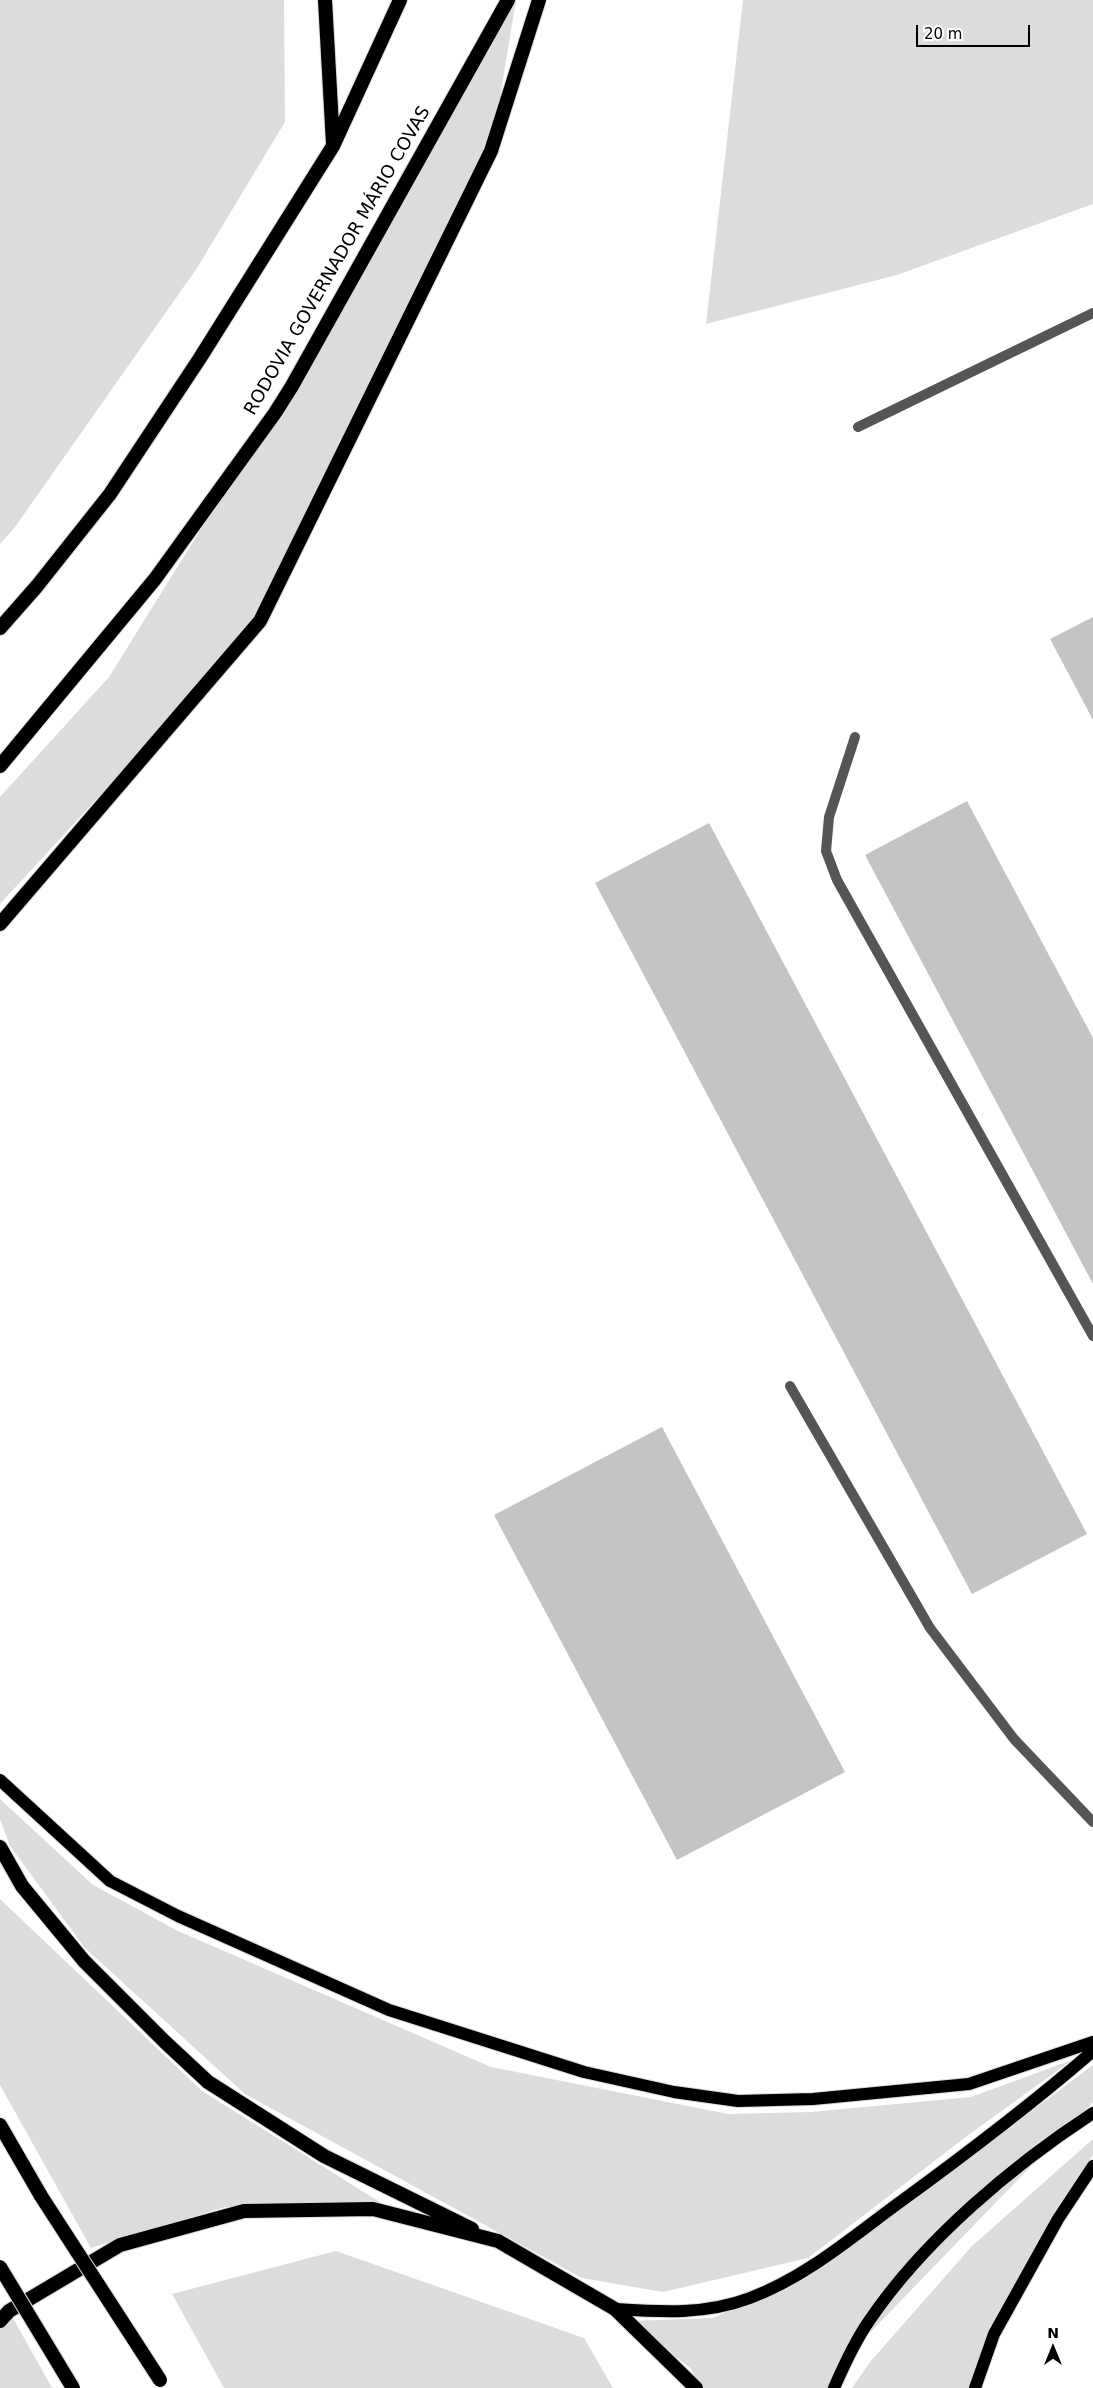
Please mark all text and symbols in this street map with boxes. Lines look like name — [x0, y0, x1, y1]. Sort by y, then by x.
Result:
scale bar — [918, 15, 1032, 47]
text: 20 m — [924, 25, 962, 43]
street label: RODOVIA GOVERNADOR MÁRIO COVAS — [240, 103, 436, 419]
north arrow — [1028, 2323, 1078, 2373]
text: N — [1047, 2325, 1059, 2341]

